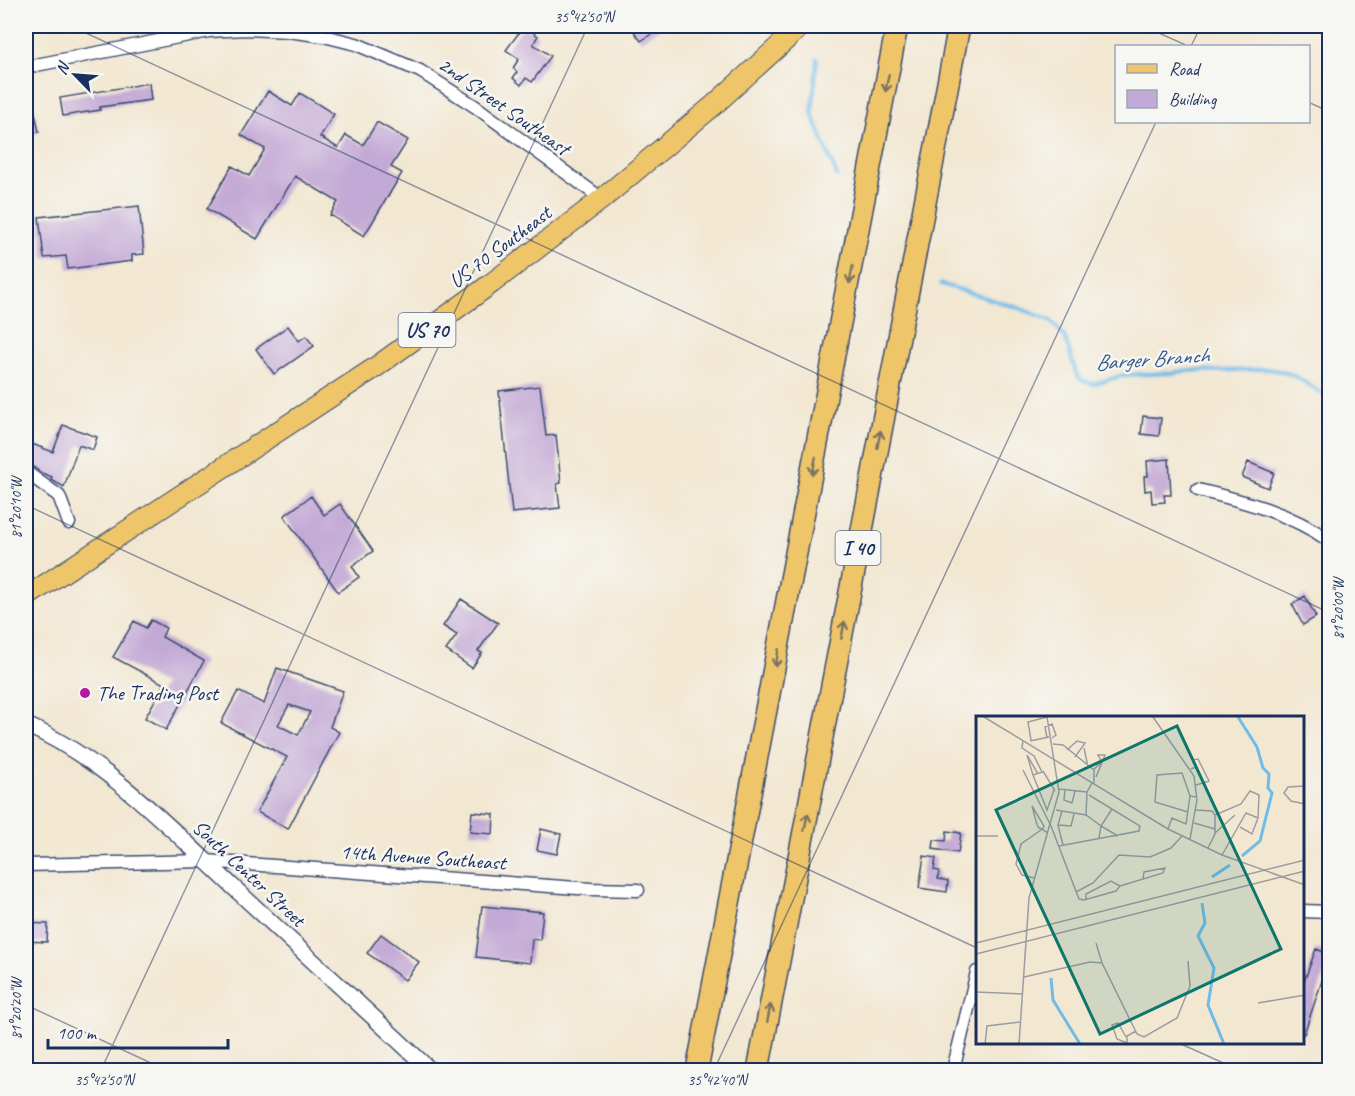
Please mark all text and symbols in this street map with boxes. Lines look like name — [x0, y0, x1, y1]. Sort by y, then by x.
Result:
text: 35°42'50"N — [554, 8, 617, 27]
north arrow — [45, 45, 105, 105]
legend — [1115, 45, 1310, 123]
street label: 2nd Street Southeast — [433, 51, 577, 163]
text: N — [51, 58, 75, 78]
text: Road — [1169, 58, 1202, 80]
one-way arrow — [881, 73, 892, 92]
text: Building — [1169, 88, 1218, 110]
street label: US 70 Southeast — [444, 199, 558, 294]
one-way arrow — [845, 264, 856, 284]
road number: US 70 — [398, 313, 456, 347]
water label: Barger Branch — [1094, 341, 1212, 377]
one-way arrow — [874, 429, 885, 449]
one-way arrow — [808, 456, 819, 475]
text: 81°20'10"W — [7, 474, 26, 538]
road number: I 40 — [836, 531, 880, 565]
text: 81°20'00"W — [1329, 575, 1348, 639]
one-way arrow — [838, 621, 849, 640]
one-way arrow — [771, 647, 782, 667]
place label: The Trading Post — [97, 680, 220, 706]
marker: The Trading Post — [78, 686, 92, 700]
inset map — [976, 716, 1304, 1045]
one-way arrow — [801, 812, 812, 832]
street label: South Center Street — [187, 814, 312, 933]
street label: 14th Avenue Southeast — [339, 838, 509, 876]
text: 81°20'20"W — [7, 975, 26, 1039]
one-way arrow — [764, 1004, 775, 1023]
scale bar — [48, 1012, 228, 1050]
text: 100 m — [57, 1022, 98, 1044]
text: 35°42'50"N — [74, 1071, 137, 1090]
text: 35°42'40"N — [687, 1071, 750, 1090]

